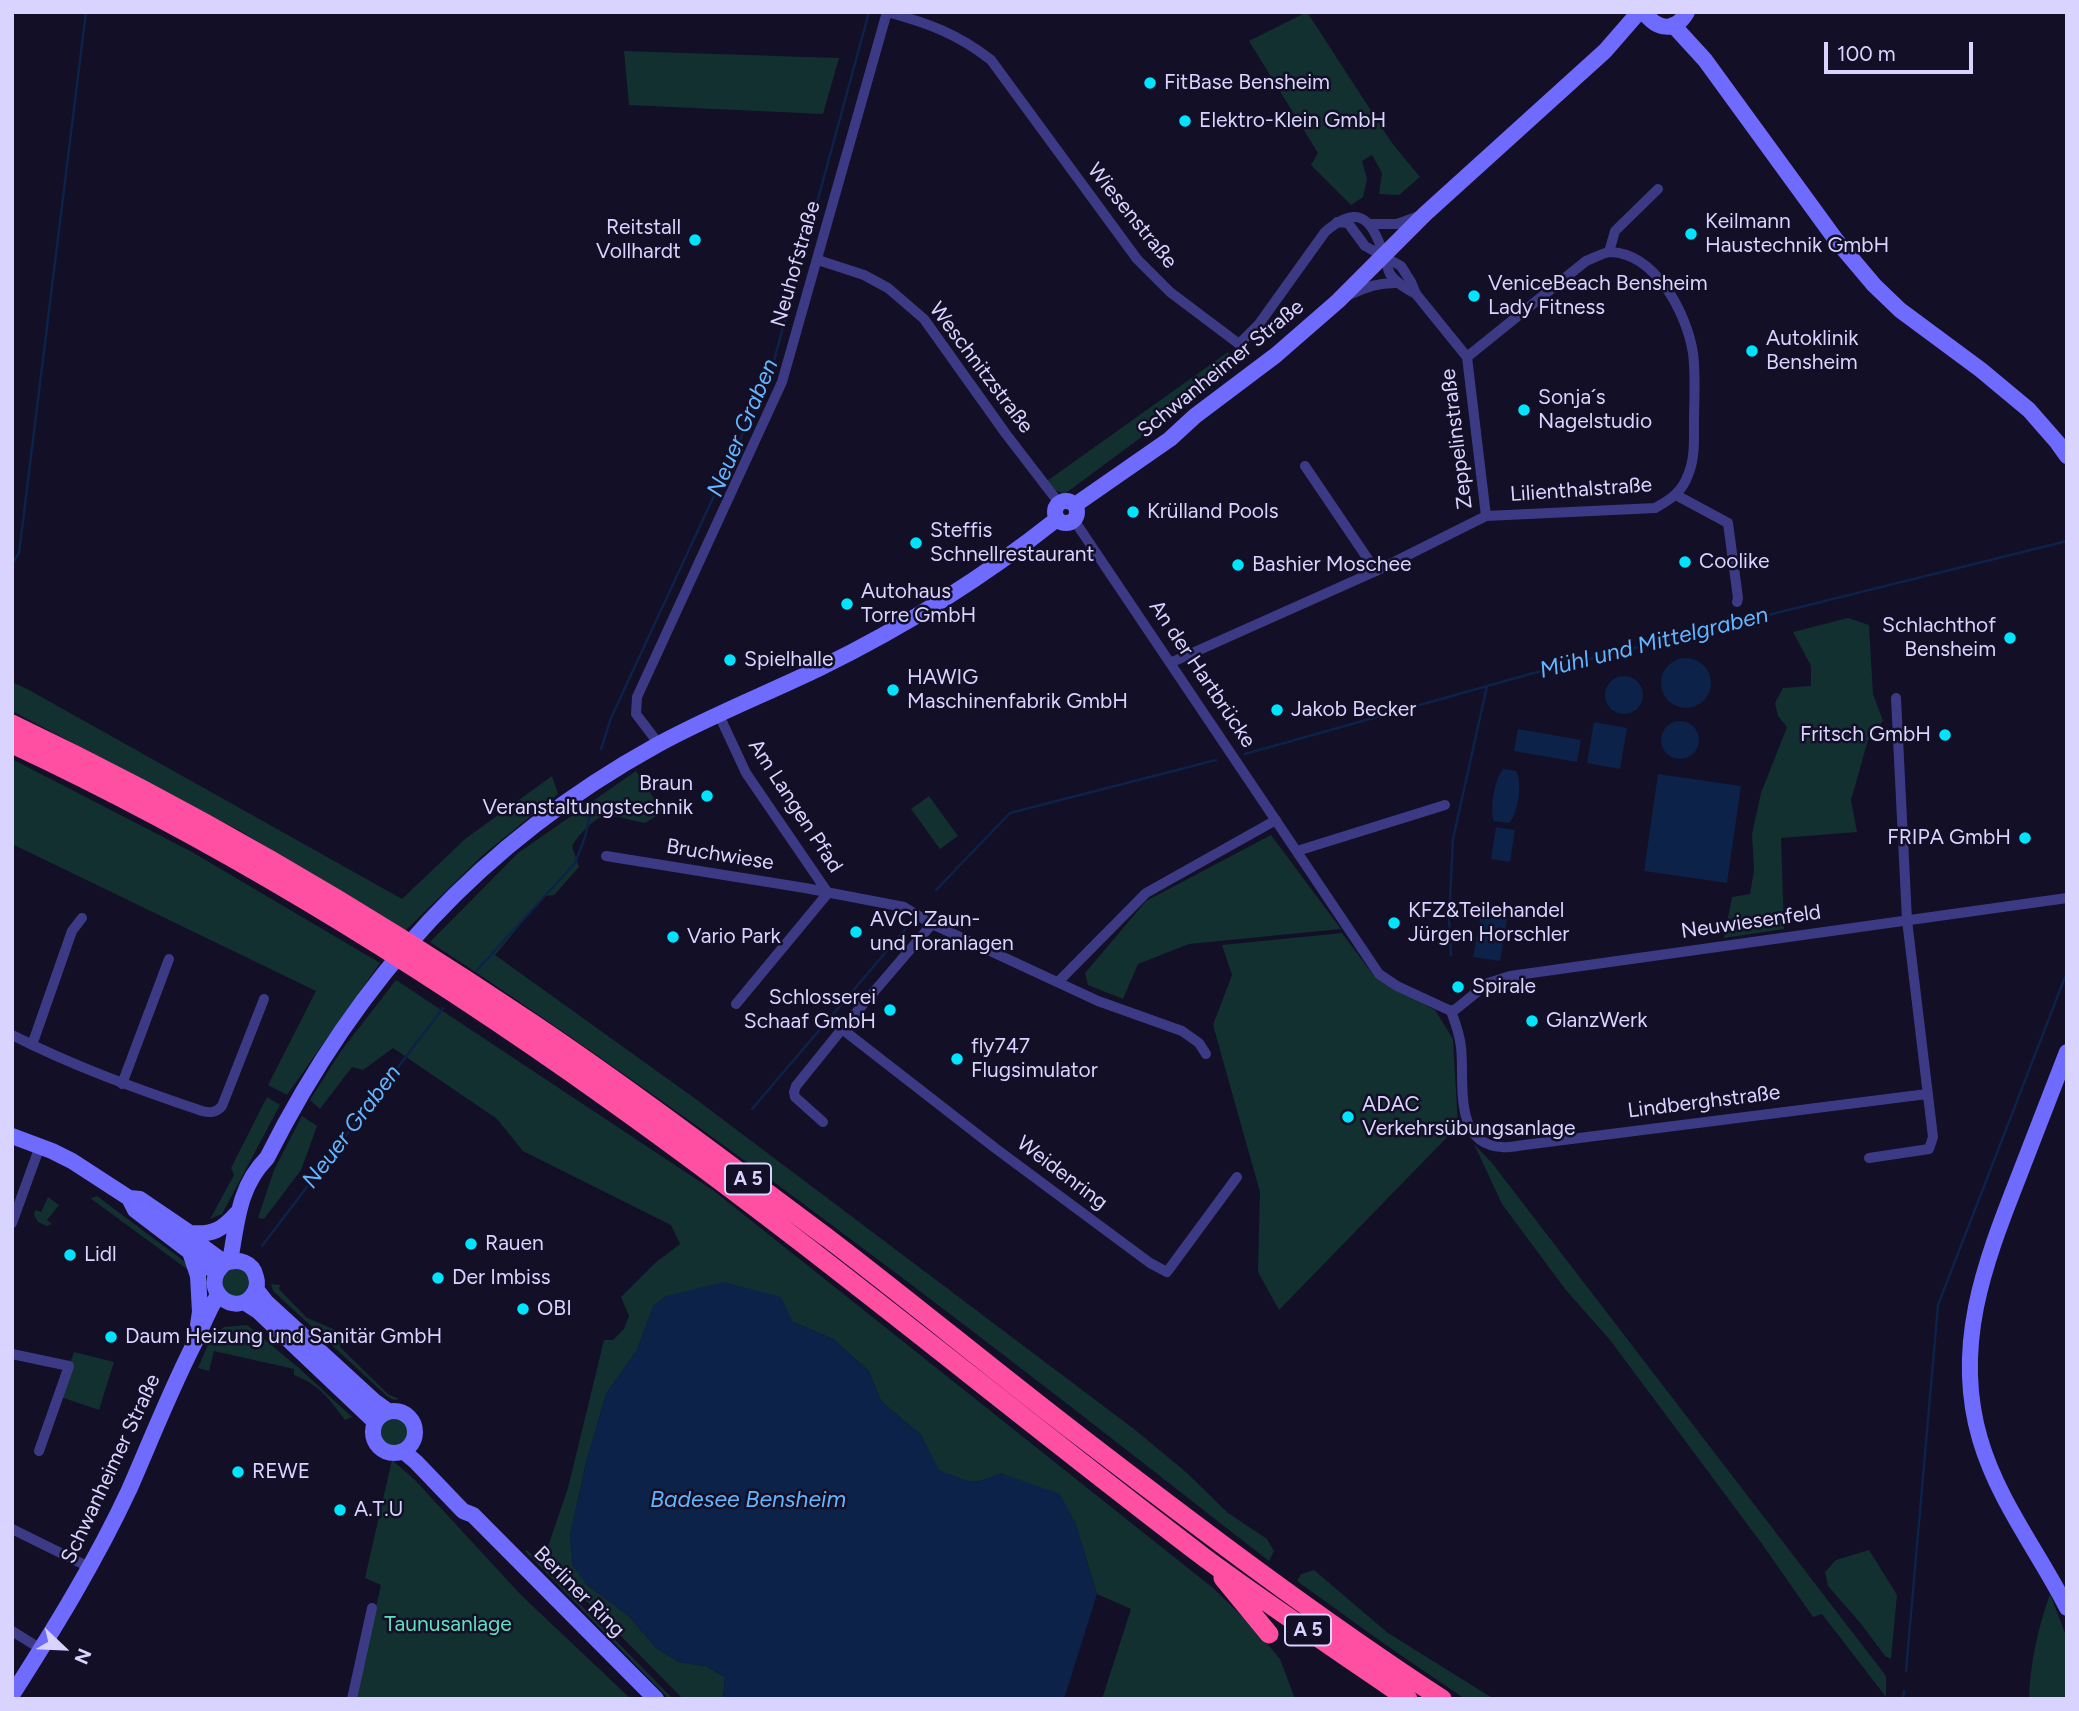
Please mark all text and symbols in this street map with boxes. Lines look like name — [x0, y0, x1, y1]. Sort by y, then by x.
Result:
scale bar — [1827, 28, 1976, 72]
text: 100 m — [1837, 41, 1896, 66]
place label: FitBase Bensheim — [1164, 70, 1330, 96]
marker: FitBase Bensheim — [1142, 75, 1158, 91]
place label: Elektro-Klein GmbH — [1199, 108, 1386, 134]
marker: Elektro-Klein GmbH — [1177, 113, 1193, 129]
street label: Wiesenstraße — [1082, 158, 1182, 274]
street label: Neuhofstraße — [766, 198, 826, 330]
place label: Keilmann Haustechnik GmbH — [1705, 209, 1889, 259]
place label: Reitstall Vollhardt — [596, 215, 681, 265]
marker: Keilmann Haustechnik GmbH — [1683, 226, 1699, 242]
marker: Reitstall Vollhardt — [687, 232, 703, 248]
place label: VeniceBeach Bensheim Lady Fitness — [1488, 271, 1708, 321]
marker: VeniceBeach Bensheim Lady Fitness — [1466, 288, 1482, 304]
street label: Schwanheimer Straße — [1133, 294, 1309, 444]
street label: Weschnitzstraße — [924, 298, 1038, 438]
place label: Autoklinik Bensheim — [1766, 326, 1858, 376]
marker: Autoklinik Bensheim — [1744, 343, 1760, 359]
water label: Neuer Graben — [702, 355, 784, 501]
street label: Zeppelinstraße — [1436, 367, 1478, 511]
place label: Sonja´s Nagelstudio — [1538, 385, 1652, 435]
marker: Sonja´s Nagelstudio — [1516, 402, 1532, 418]
street label: Lilienthalstraße — [1509, 472, 1653, 508]
place label: Krülland Pools — [1147, 499, 1278, 525]
marker: Krülland Pools — [1125, 504, 1141, 520]
place label: Steffis Schnellrestaurant — [930, 518, 1095, 568]
marker: Steffis Schnellrestaurant — [908, 535, 924, 551]
place label: Coolike — [1699, 549, 1769, 575]
place label: Bashier Moschee — [1252, 552, 1411, 578]
marker: Coolike — [1677, 554, 1693, 570]
marker: Bashier Moschee — [1230, 557, 1246, 573]
place label: Autohaus Torre GmbH — [861, 579, 976, 629]
street label: An der Hartbrücke — [1143, 595, 1261, 753]
marker: Autohaus Torre GmbH — [839, 596, 855, 612]
water label: Mühl und Mittelgraben — [1537, 601, 1771, 685]
place label: Schlachthof Bensheim — [1882, 613, 1996, 663]
marker: Schlachthof Bensheim — [2002, 630, 2018, 646]
place label: Spielhalle — [744, 647, 833, 673]
marker: Spielhalle — [722, 652, 738, 668]
place label: HAWIG Maschinenfabrik GmbH — [907, 665, 1128, 715]
marker: HAWIG Maschinenfabrik GmbH — [885, 682, 901, 698]
place label: Jakob Becker — [1291, 697, 1416, 723]
marker: Jakob Becker — [1269, 702, 1285, 718]
place label: Fritsch GmbH — [1800, 722, 1931, 748]
marker: Fritsch GmbH — [1937, 727, 1953, 743]
street label: Am Langen Pfad — [742, 734, 848, 878]
place label: Braun Veranstaltungstechnik — [483, 771, 693, 821]
marker: Braun Veranstaltungstechnik — [699, 788, 715, 804]
place label: FRIPA GmbH — [1887, 825, 2011, 851]
marker: FRIPA GmbH — [2017, 830, 2033, 846]
street label: Bruchwiese — [664, 834, 776, 876]
place label: KFZ&Teilehandel Jürgen Horschler — [1408, 898, 1569, 948]
street label: Neuwiesenfeld — [1679, 900, 1823, 944]
place label: AVCI Zaun- und Toranlagen — [870, 907, 1014, 957]
marker: KFZ&Teilehandel Jürgen Horschler — [1386, 915, 1402, 931]
place label: Vario Park — [687, 924, 781, 950]
marker: AVCI Zaun- und Toranlagen — [848, 924, 864, 940]
marker: Vario Park — [665, 929, 681, 945]
place label: Spirale — [1472, 974, 1536, 1000]
marker: Spirale — [1450, 979, 1466, 995]
place label: Schlosserei Schaaf GmbH — [744, 985, 876, 1035]
marker: Schlosserei Schaaf GmbH — [882, 1002, 898, 1018]
place label: GlanzWerk — [1546, 1008, 1647, 1034]
marker: GlanzWerk — [1524, 1013, 1540, 1029]
place label: fly747 Flugsimulator — [971, 1034, 1098, 1084]
marker: fly747 Flugsimulator — [949, 1051, 965, 1067]
water label: Neuer Graben — [297, 1060, 407, 1194]
street label: Lindberghstraße — [1626, 1080, 1782, 1124]
place label: ADAC Verkehrsübungsanlage — [1362, 1092, 1575, 1142]
marker: ADAC Verkehrsübungsanlage — [1340, 1109, 1356, 1125]
street label: Weidenring — [1012, 1131, 1112, 1215]
road number: A 5 — [725, 1163, 771, 1194]
place label: Rauen — [485, 1231, 544, 1257]
marker: Rauen — [463, 1236, 479, 1252]
place label: Lidl — [84, 1242, 117, 1268]
marker: Lidl — [62, 1247, 78, 1263]
place label: Der Imbiss — [452, 1265, 551, 1291]
marker: Der Imbiss — [430, 1270, 446, 1286]
place label: OBI — [537, 1296, 572, 1322]
marker: OBI — [515, 1301, 531, 1317]
place label: Daum Heizung und Sanitär GmbH — [125, 1324, 442, 1350]
marker: Daum Heizung und Sanitär GmbH — [103, 1329, 119, 1345]
street label: Schwanheimer Straße — [56, 1370, 166, 1568]
place label: REWE — [252, 1459, 310, 1485]
marker: REWE — [230, 1464, 246, 1480]
water label: Badesee Bensheim — [650, 1486, 846, 1514]
place label: A.T.U — [354, 1497, 403, 1523]
marker: A.T.U — [332, 1502, 348, 1518]
street label: Berliner Ring — [528, 1541, 630, 1643]
park label: Taunusanlage — [384, 1612, 512, 1638]
north arrow — [28, 1613, 98, 1683]
road number: A 5 — [1285, 1614, 1331, 1646]
text: N — [69, 1645, 96, 1668]

